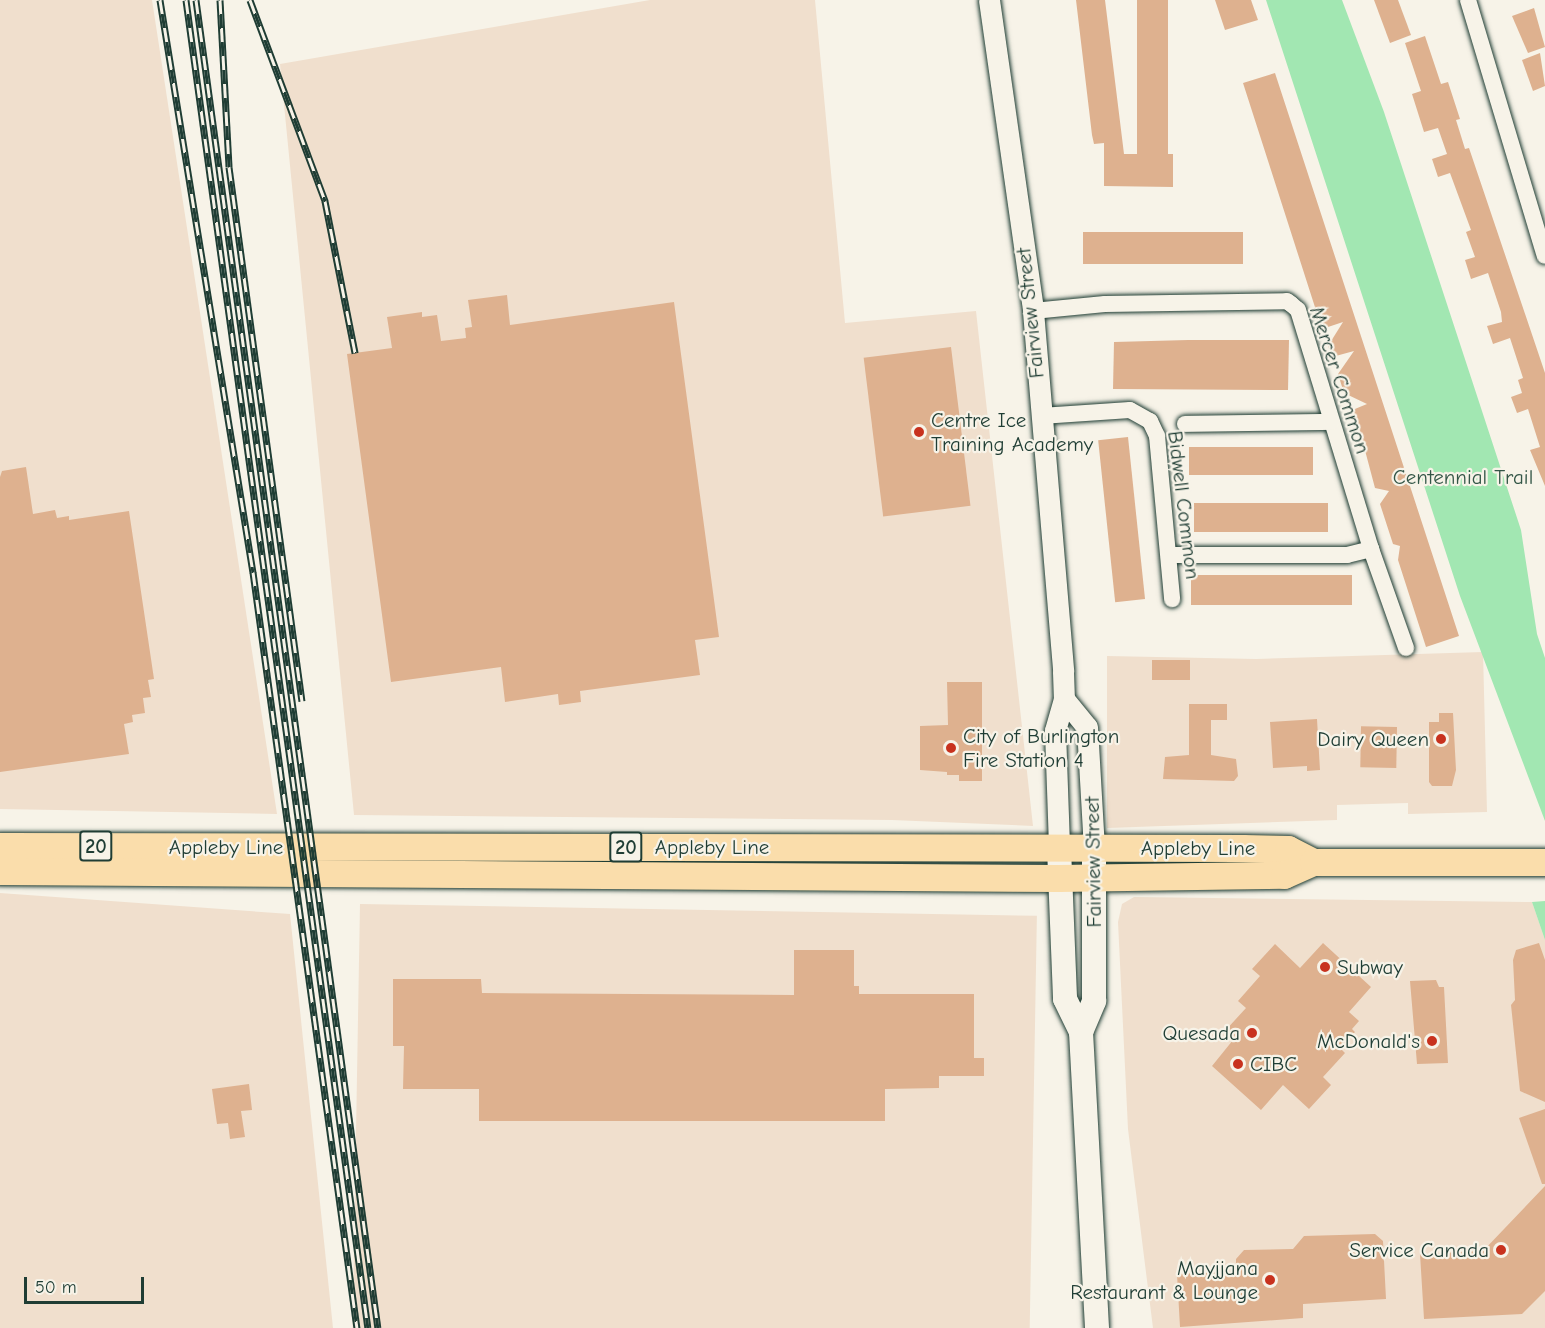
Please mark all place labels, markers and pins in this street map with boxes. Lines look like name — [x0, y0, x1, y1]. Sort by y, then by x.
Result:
place label: Centre Ice Training Academy — [931, 407, 1093, 457]
marker: Centre Ice Training Academy — [912, 425, 926, 439]
place label: City of Burlington Fire Station 4 — [963, 723, 1119, 773]
place label: Dairy Queen — [1317, 726, 1429, 752]
marker: Dairy Queen — [1434, 732, 1448, 746]
marker: City of Burlington Fire Station 4 — [944, 741, 958, 755]
place label: Subway — [1337, 954, 1403, 980]
marker: Subway — [1318, 960, 1332, 974]
place label: Quesada — [1162, 1020, 1240, 1046]
marker: Quesada — [1245, 1026, 1259, 1040]
place label: McDonald's — [1317, 1028, 1420, 1054]
marker: McDonald's — [1425, 1034, 1439, 1048]
place label: CIBC — [1250, 1051, 1297, 1077]
marker: CIBC — [1231, 1057, 1245, 1071]
place label: Service Canada — [1349, 1237, 1489, 1263]
marker: Service Canada — [1494, 1243, 1508, 1257]
place label: Mayjjana Restaurant & Lounge — [1070, 1255, 1258, 1305]
marker: Mayjjana Restaurant & Lounge — [1263, 1273, 1277, 1287]

